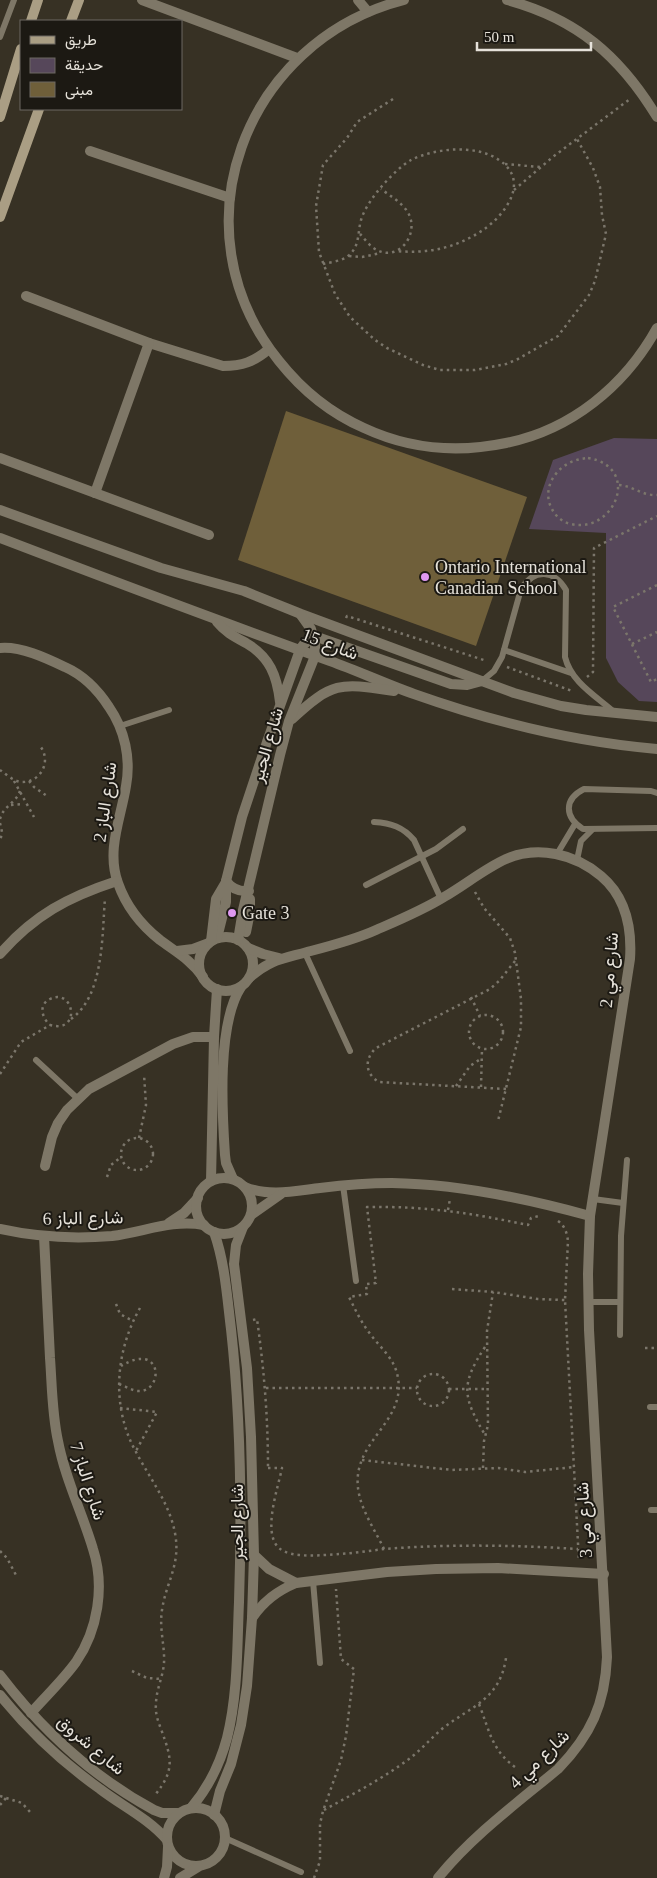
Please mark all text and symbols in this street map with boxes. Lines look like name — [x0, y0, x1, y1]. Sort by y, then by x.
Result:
legend — [20, 20, 182, 110]
scale bar — [477, 20, 591, 52]
text: 50 m — [484, 29, 515, 45]
text: طريق — [65, 32, 97, 50]
text: حديقة — [65, 57, 103, 74]
text: مبنى — [65, 82, 93, 100]
place label: Ontario International Canadian School — [435, 557, 586, 598]
marker: Ontario International Canadian School — [419, 571, 431, 583]
street label: شارع 15 — [298, 624, 361, 666]
street label: شارع الجير — [247, 706, 289, 786]
street label: شارع الباز 2 — [89, 761, 122, 844]
place label: Gate 3 — [242, 903, 289, 923]
marker: Gate 3 — [226, 907, 238, 919]
street label: شارع مي 2 — [596, 931, 627, 1009]
street label: شارع الباز 6 — [42, 1207, 124, 1231]
street label: شارع الباز 7 — [64, 1440, 110, 1523]
street label: شارع مي 3 — [572, 1481, 601, 1558]
street label: شارع الجير — [227, 1484, 249, 1561]
street label: شارع شروق — [52, 1711, 129, 1781]
street label: شارع مي 4 — [505, 1725, 577, 1796]

